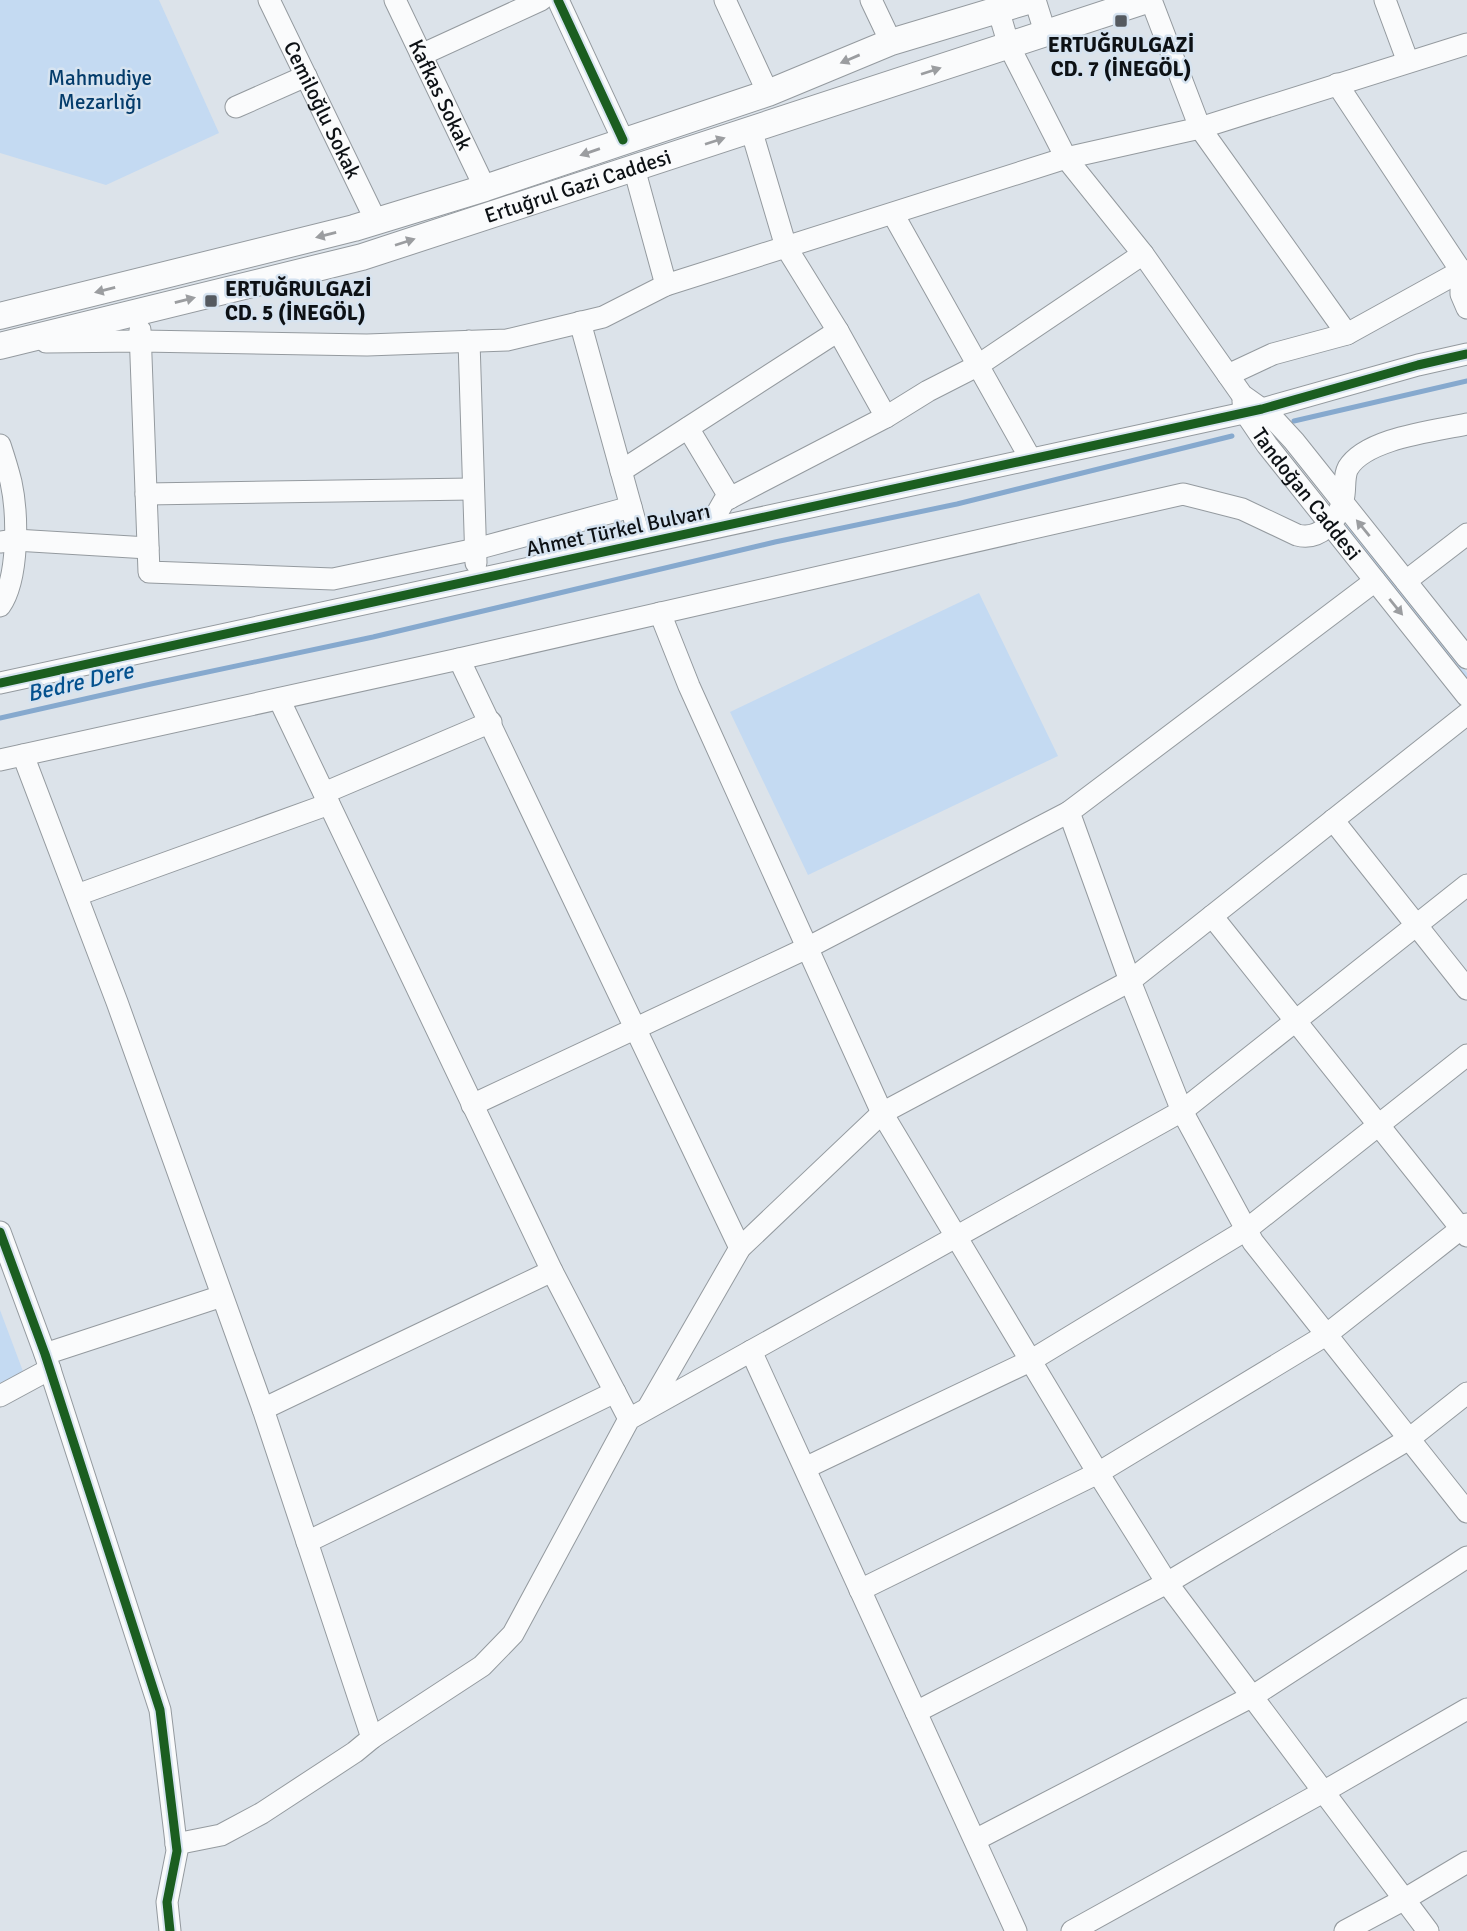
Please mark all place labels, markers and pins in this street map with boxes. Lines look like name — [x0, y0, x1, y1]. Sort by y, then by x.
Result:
marker: ERTUĞRULGAZİ CD. 7 (İNEGÖL) — [1113, 13, 1129, 29]
place label: ERTUĞRULGAZİ CD. 7 (İNEGÖL) — [1048, 32, 1194, 82]
place label: ERTUĞRULGAZİ CD. 5 (İNEGÖL) — [225, 276, 372, 326]
marker: ERTUĞRULGAZİ CD. 5 (İNEGÖL) — [203, 293, 219, 309]

